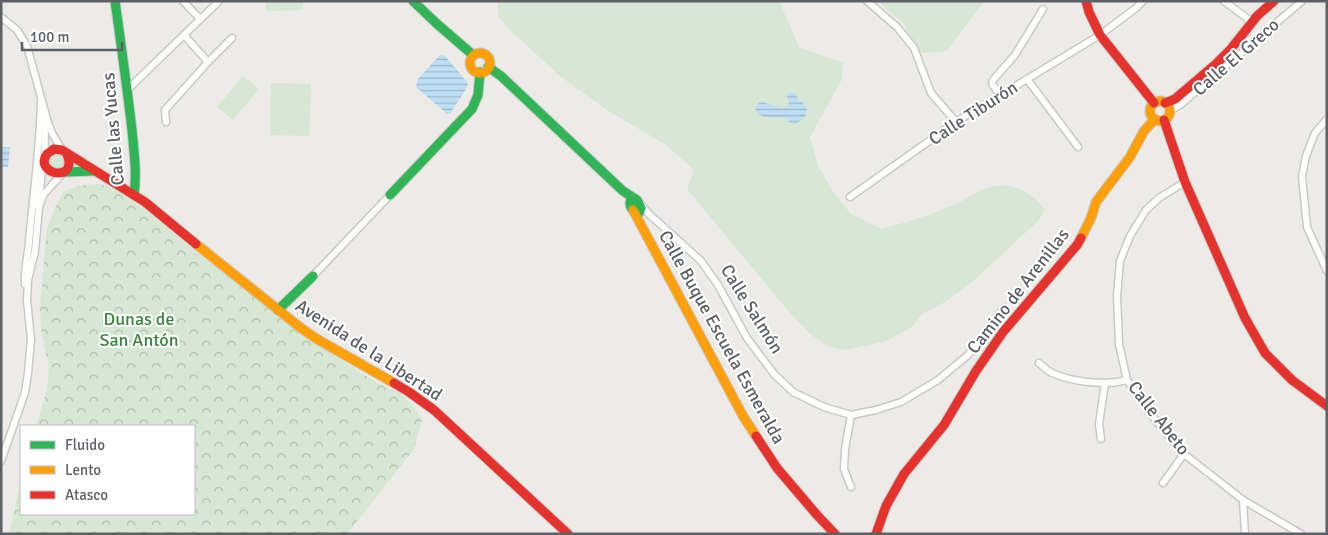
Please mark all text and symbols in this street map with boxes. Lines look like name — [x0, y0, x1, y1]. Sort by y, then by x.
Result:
street label: Calle El Greco — [1188, 14, 1284, 100]
scale bar — [22, 20, 122, 52]
text: 100 m — [30, 28, 70, 46]
street label: Calle las Yucas — [97, 72, 129, 186]
street label: Calle Tiburón — [924, 76, 1022, 150]
street label: Camino de Arenillas — [962, 224, 1074, 358]
street label: Calle Buque Escuela Esmeralda — [654, 226, 790, 448]
street label: Calle Salmón — [716, 260, 788, 358]
street label: Avenida de la Libertad — [292, 294, 446, 406]
park label: Dunas de San Antón — [99, 308, 179, 351]
street label: Calle Abeto — [1123, 377, 1195, 459]
legend — [20, 425, 195, 515]
text: Fluido — [65, 436, 105, 454]
text: Lento — [65, 461, 101, 479]
text: Atasco — [65, 486, 108, 504]

